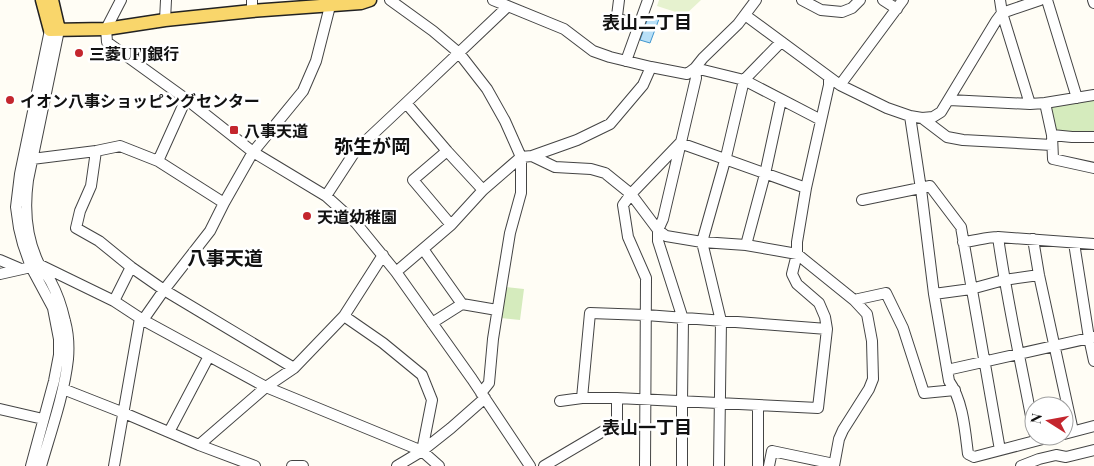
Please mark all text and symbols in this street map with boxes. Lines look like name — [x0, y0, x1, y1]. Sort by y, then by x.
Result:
district label: 表山二丁目 — [602, 10, 692, 34]
place label: 三菱UFJ銀行 — [89, 43, 179, 64]
marker: 三菱UFJ銀行 — [73, 47, 85, 59]
place label: イオン八事ショッピングセンター — [20, 90, 260, 111]
marker: イオン八事ショッピングセンター — [4, 94, 16, 106]
place label: 八事天道 — [244, 120, 308, 141]
marker: 八事天道 — [228, 124, 240, 136]
district label: 弥生が岡 — [334, 132, 410, 158]
place label: 天道幼稚園 — [317, 206, 397, 227]
marker: 天道幼稚園 — [301, 210, 313, 222]
district label: 八事天道 — [187, 244, 263, 270]
north arrow — [1024, 396, 1074, 446]
text: N — [1025, 412, 1046, 425]
district label: 表山一丁目 — [602, 415, 692, 439]

